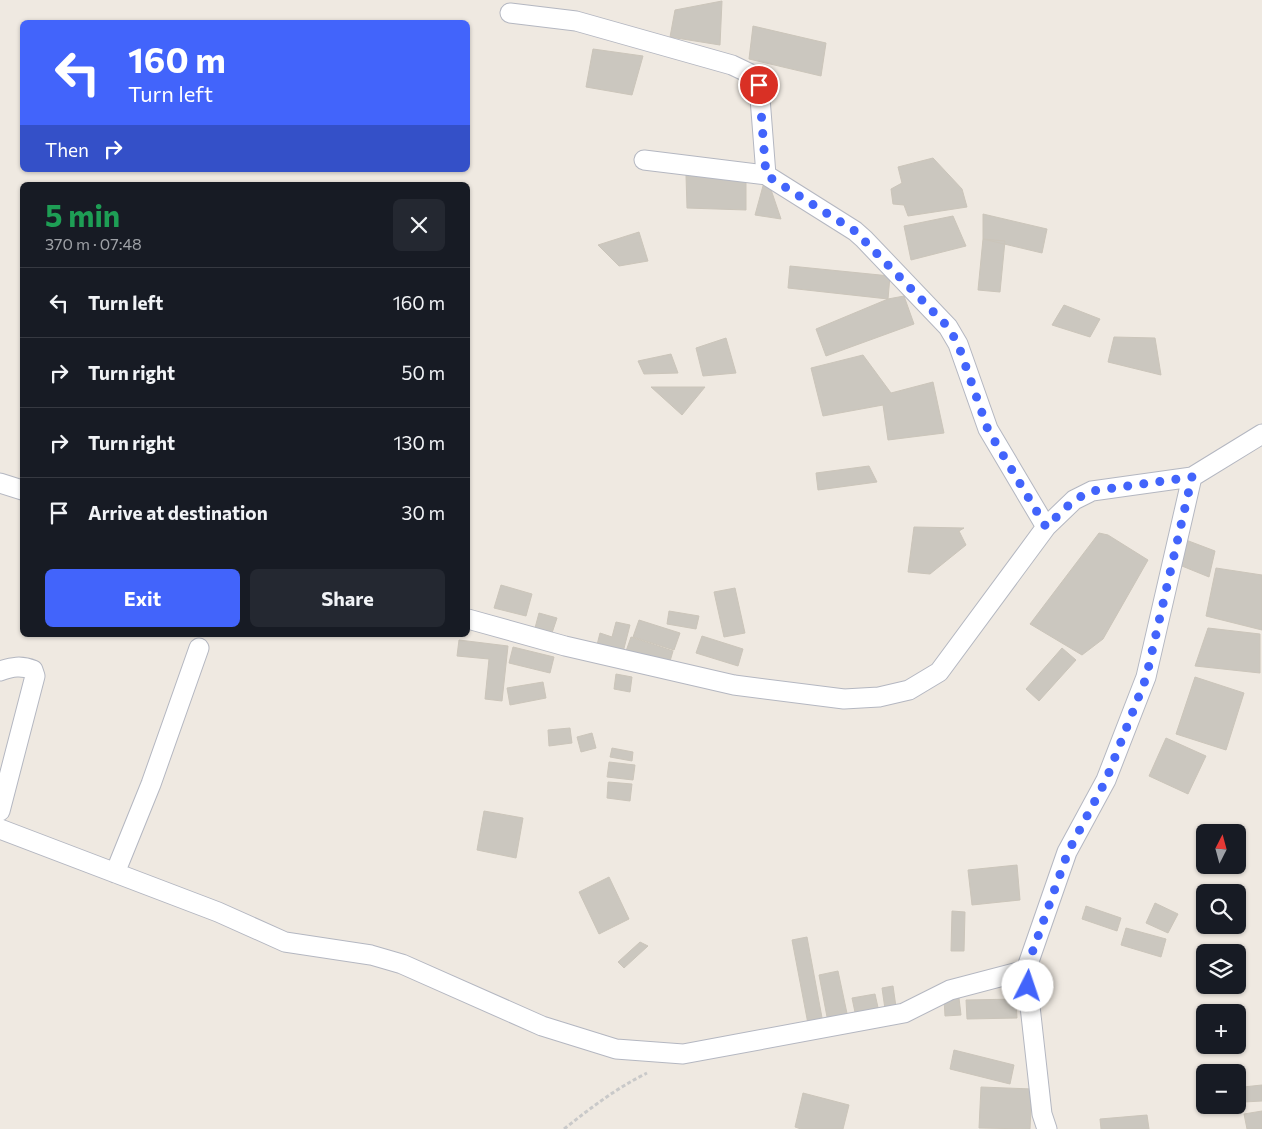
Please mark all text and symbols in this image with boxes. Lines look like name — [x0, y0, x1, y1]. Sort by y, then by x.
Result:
text: 160 m — [128, 37, 226, 80]
icon: left — [45, 40, 110, 105]
pin — [738, 64, 780, 106]
icon: arrive — [745, 71, 773, 99]
text: Turn left — [128, 80, 213, 107]
icon: right — [99, 135, 127, 163]
text: Then — [45, 138, 89, 161]
text: 5 min — [45, 196, 120, 233]
button: close — [393, 199, 445, 251]
text: 370 m · 07:48 — [45, 234, 142, 253]
icon: left — [45, 289, 73, 317]
text: Turn left — [88, 291, 163, 314]
text: 160 m — [393, 291, 445, 314]
icon: right — [45, 359, 73, 387]
text: Turn right — [88, 361, 175, 384]
text: 50 m — [401, 361, 445, 384]
icon: right — [45, 429, 73, 457]
text: Turn right — [88, 431, 175, 454]
text: 130 m — [393, 431, 445, 454]
icon: arrive — [45, 499, 73, 527]
text: Arrive at destination — [88, 501, 268, 524]
text: 30 m — [402, 501, 445, 524]
button: Exit — [45, 569, 240, 627]
button: Share — [250, 569, 445, 627]
north arrow — [1196, 824, 1246, 874]
map controls — [1196, 824, 1246, 1114]
button: search — [1196, 884, 1246, 934]
button: layers — [1196, 944, 1246, 994]
position arrow — [1001, 959, 1053, 1011]
button: + — [1196, 1004, 1246, 1054]
button: − — [1196, 1064, 1246, 1114]

